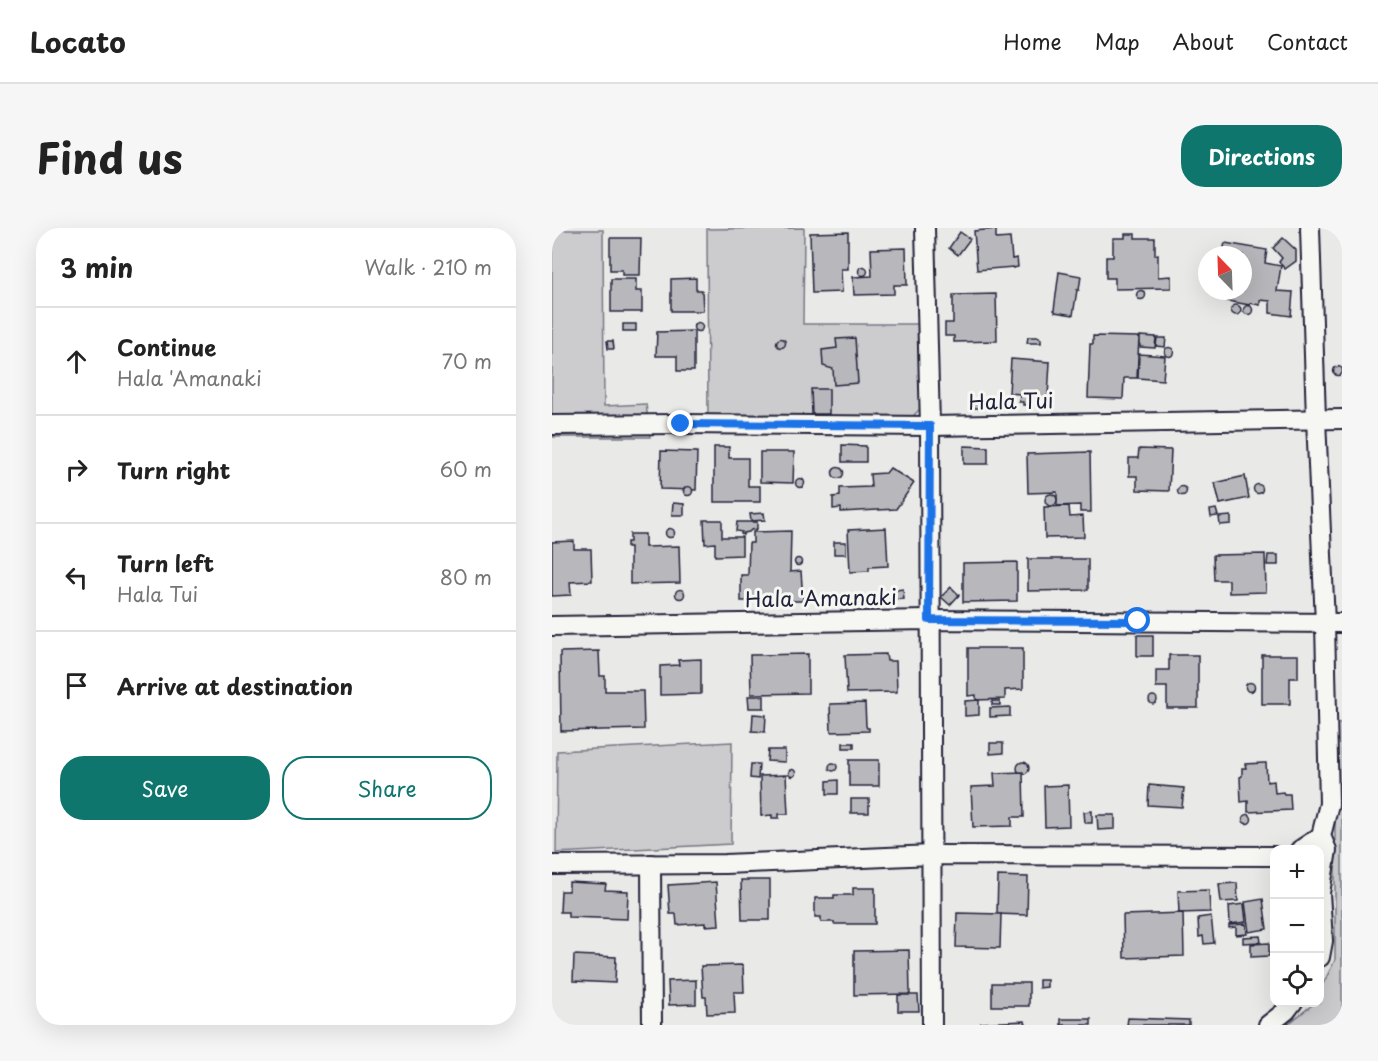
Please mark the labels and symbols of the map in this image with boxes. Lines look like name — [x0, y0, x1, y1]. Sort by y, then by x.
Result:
north arrow — [1198, 246, 1252, 300]
street label: Hala Tui — [968, 383, 1054, 417]
route end — [667, 410, 693, 436]
street label: Hala 'Amanaki — [745, 580, 897, 614]
route start — [1124, 607, 1150, 633]

